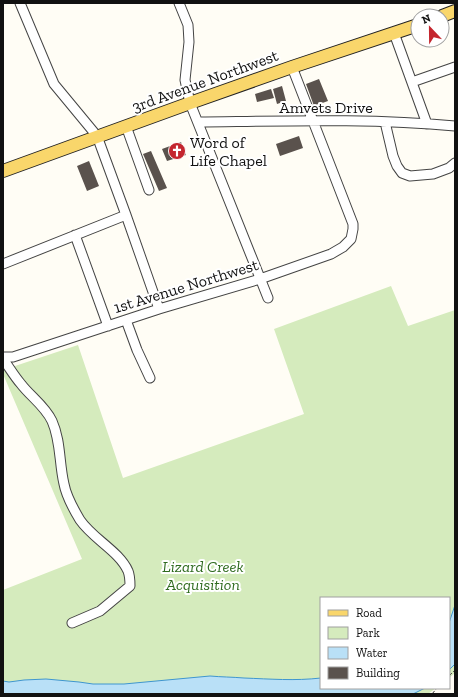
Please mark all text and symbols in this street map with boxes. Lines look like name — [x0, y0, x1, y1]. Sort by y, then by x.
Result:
north arrow — [410, 8, 450, 48]
text: N — [420, 11, 433, 27]
street label: 3rd Avenue Northwest — [129, 46, 281, 116]
street label: Amvets Drive — [279, 98, 373, 117]
place label: Word of Life Chapel — [190, 133, 267, 170]
church icon: Word of Life Chapel — [167, 141, 187, 161]
street label: 1st Avenue Northwest — [111, 255, 261, 317]
park label: Lizard Creek Acquisition — [162, 557, 244, 594]
legend — [320, 597, 450, 689]
text: Road — [356, 606, 382, 620]
text: Park — [356, 626, 381, 640]
text: Water — [356, 646, 388, 660]
text: Building — [356, 666, 400, 680]

